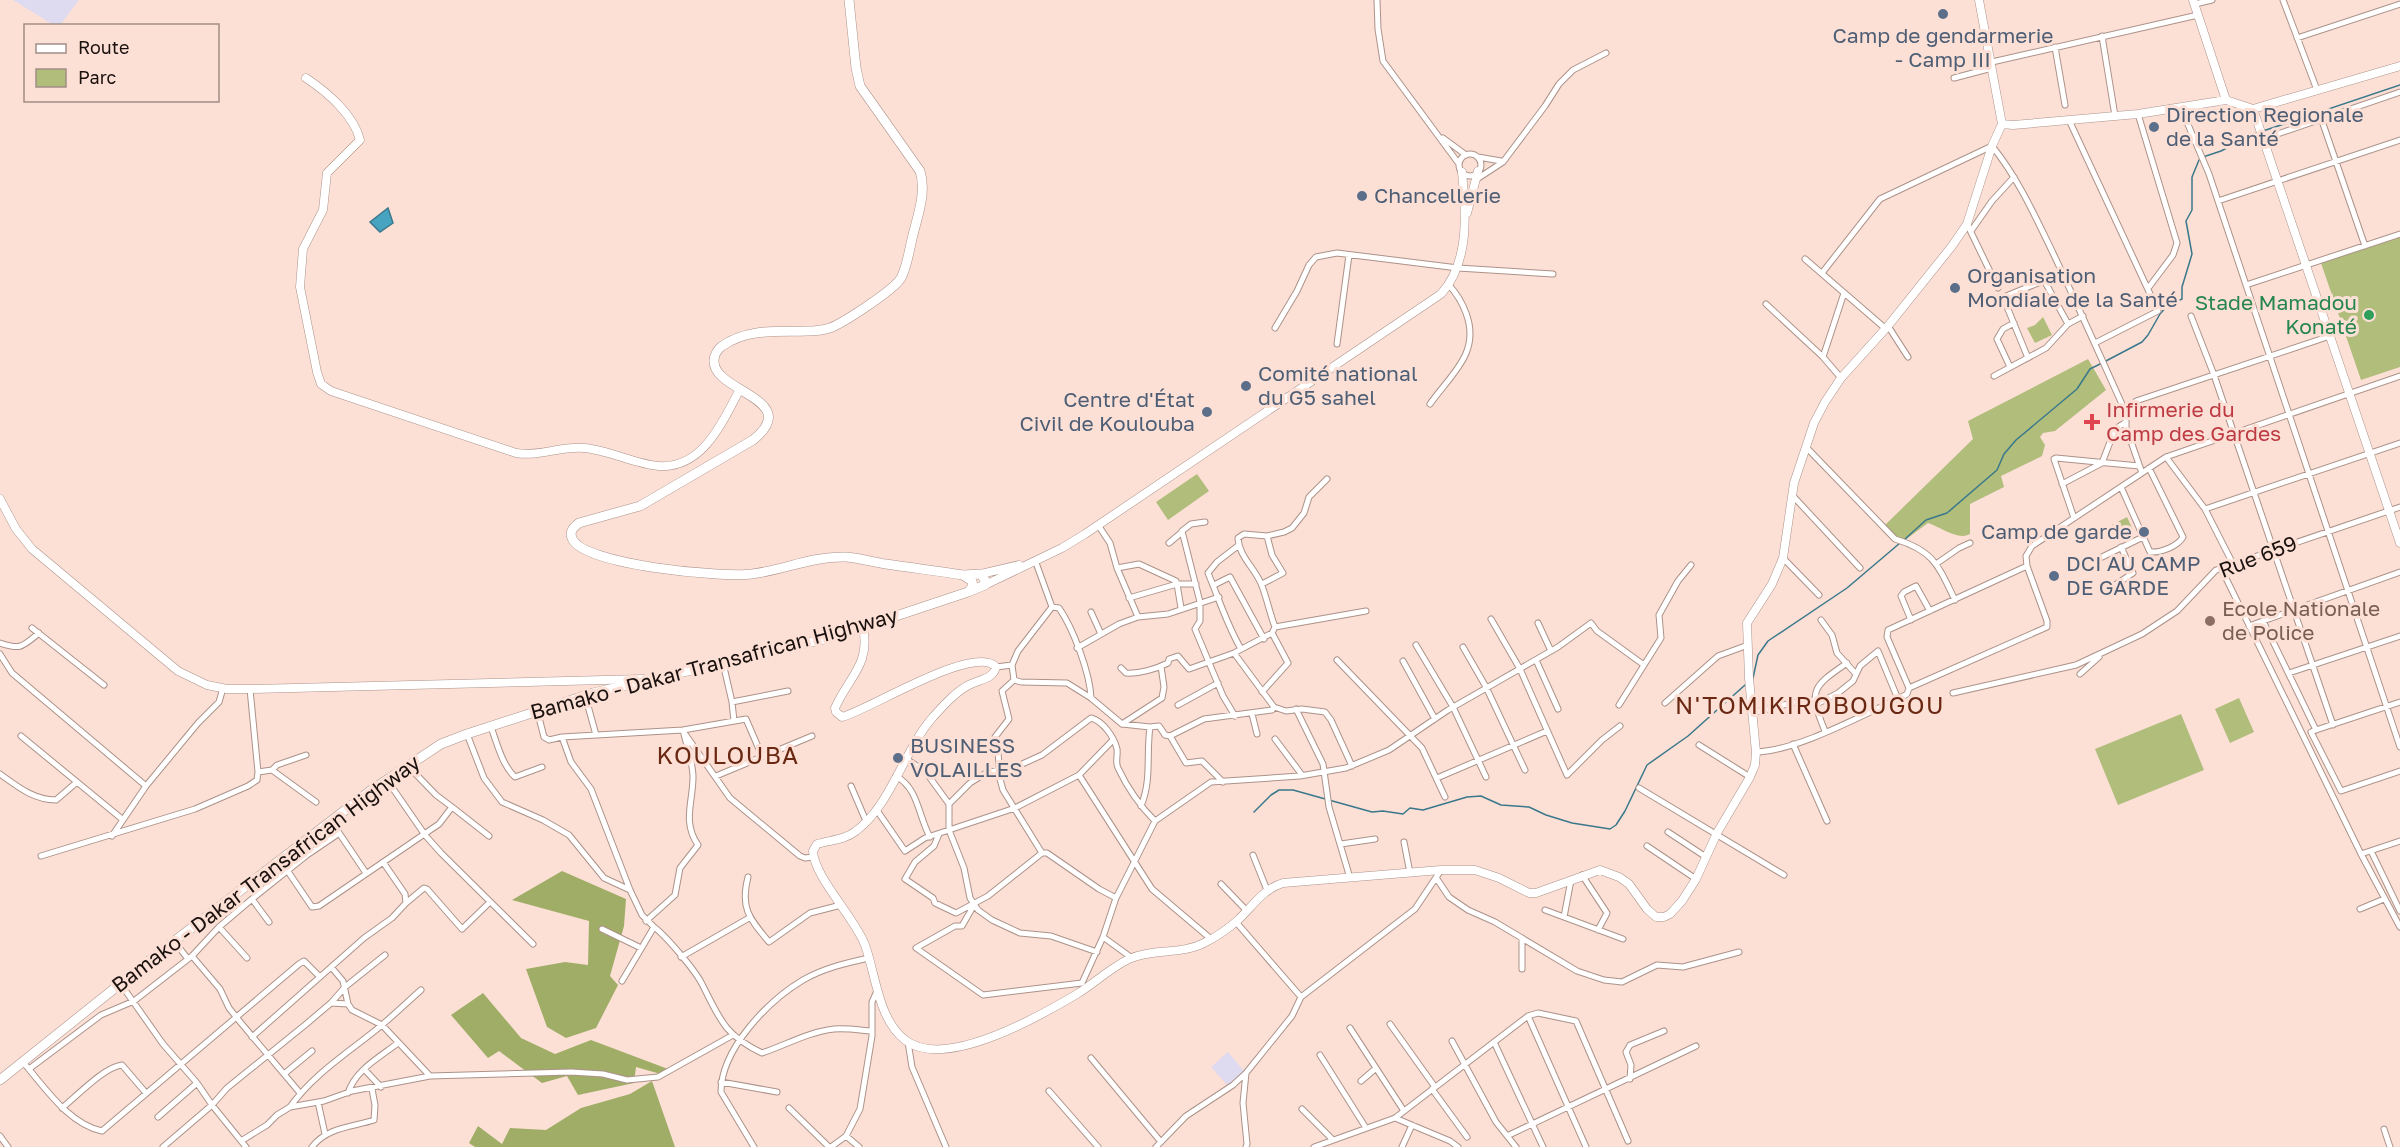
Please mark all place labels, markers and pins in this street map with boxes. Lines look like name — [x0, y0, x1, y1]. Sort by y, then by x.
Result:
marker: Camp de gendarmerie - Camp III — [1936, 7, 1950, 21]
place label: Camp de gendarmerie - Camp III — [1833, 22, 2053, 72]
place label: Direction Regionale de la Santé — [2166, 101, 2364, 151]
marker: Direction Regionale de la Santé — [2147, 120, 2161, 134]
place label: Chancellerie — [1374, 182, 1501, 208]
marker: Chancellerie — [1355, 189, 1369, 203]
place label: Organisation Mondiale de la Santé — [1967, 262, 2178, 312]
marker: Organisation Mondiale de la Santé — [1948, 281, 1962, 295]
place label: Stade Mamadou Konaté — [2195, 289, 2357, 339]
marker: Stade Mamadou Konaté — [2362, 308, 2376, 322]
place label: Comité national du G5 sahel — [1258, 360, 1418, 410]
marker: Comité national du G5 sahel — [1239, 379, 1253, 393]
place label: Centre d'État Civil de Koulouba — [1019, 386, 1195, 436]
place label: Infirmerie du Camp des Gardes — [2106, 396, 2281, 446]
marker: Centre d'État Civil de Koulouba — [1200, 405, 1214, 419]
marker: Infirmerie du Camp des Gardes — [2083, 413, 2101, 431]
place label: Camp de garde — [1981, 518, 2132, 544]
marker: Camp de garde — [2137, 525, 2151, 539]
place label: DCI AU CAMP DE GARDE — [2066, 550, 2201, 600]
marker: DCI AU CAMP DE GARDE — [2047, 569, 2061, 583]
place label: Ecole Nationale de Police — [2222, 595, 2380, 645]
marker: Ecole Nationale de Police — [2203, 614, 2217, 628]
place label: BUSINESS VOLAILLES — [910, 732, 1023, 782]
marker: BUSINESS VOLAILLES — [891, 751, 905, 765]

